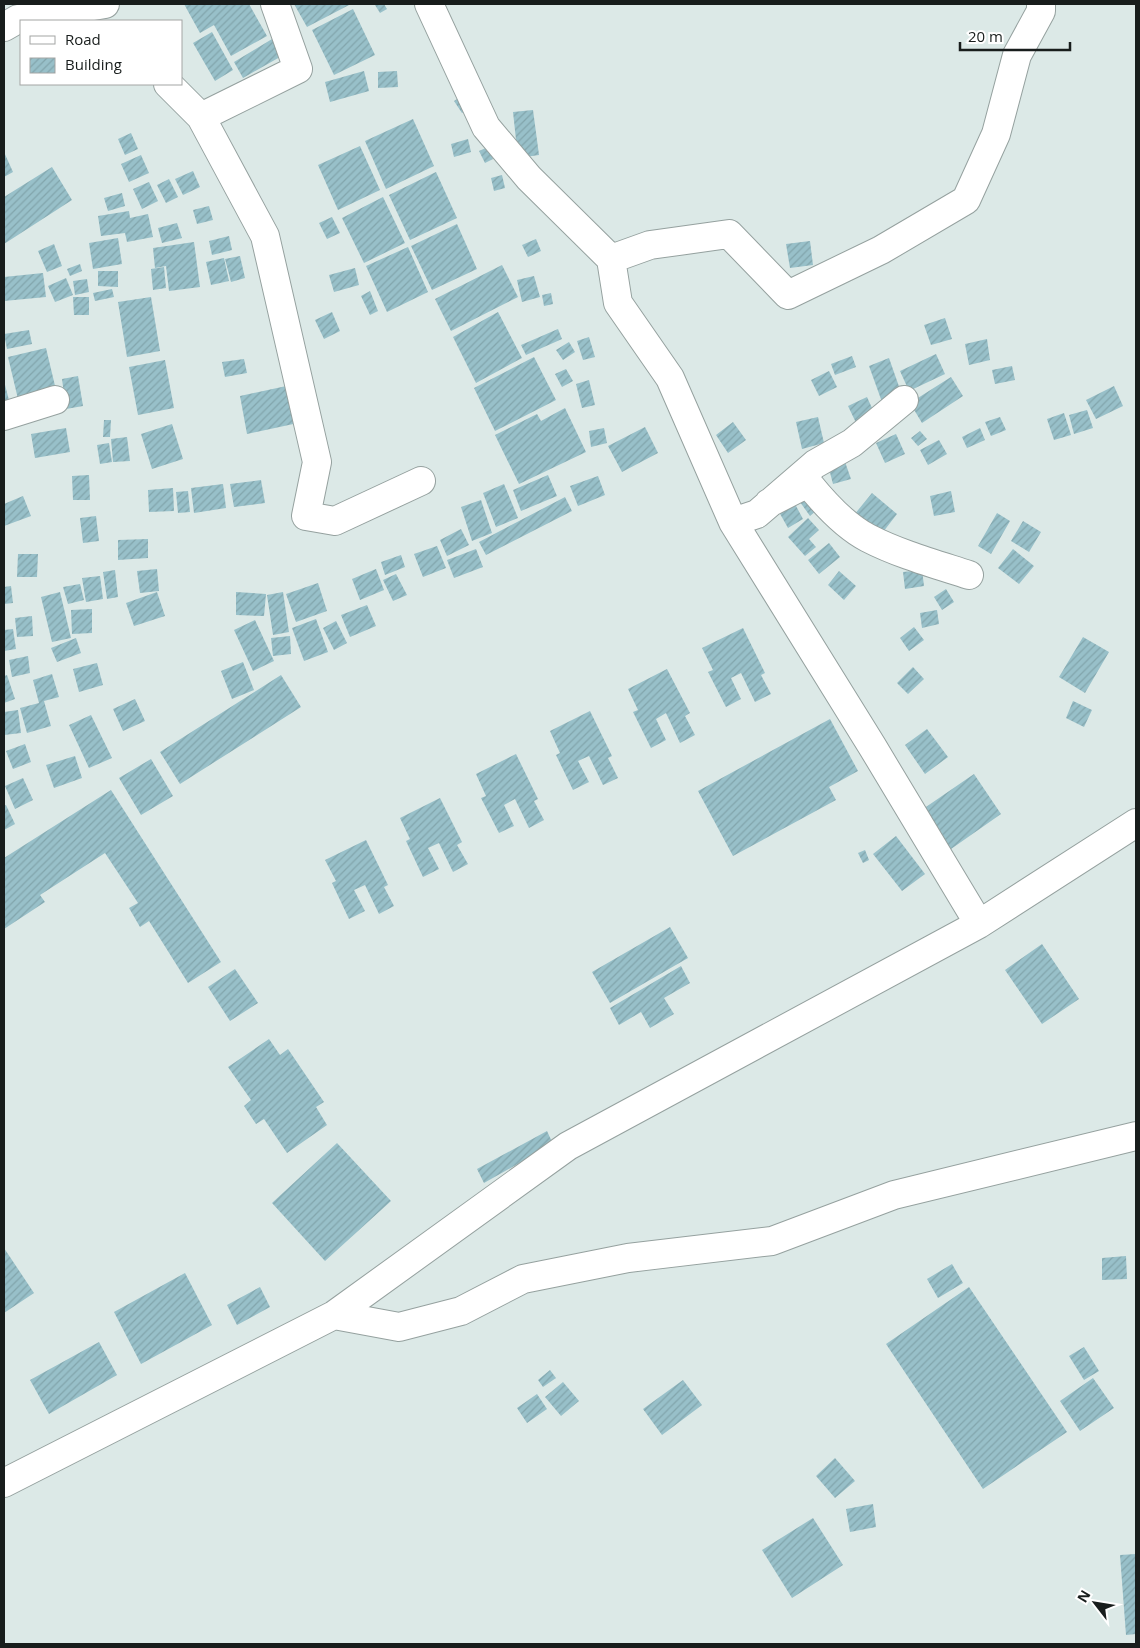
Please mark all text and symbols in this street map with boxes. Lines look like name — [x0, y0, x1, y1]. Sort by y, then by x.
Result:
legend — [20, 20, 182, 85]
scale bar — [960, 20, 1070, 52]
text: 20 m — [968, 26, 1003, 46]
text: Road — [65, 29, 101, 49]
text: Building — [65, 54, 122, 74]
north arrow — [1070, 1578, 1120, 1628]
text: N — [1072, 1586, 1095, 1606]

